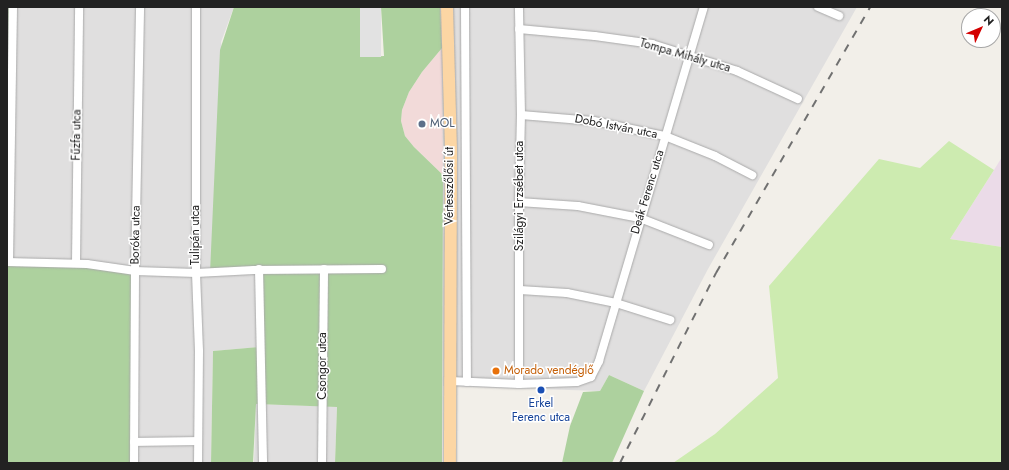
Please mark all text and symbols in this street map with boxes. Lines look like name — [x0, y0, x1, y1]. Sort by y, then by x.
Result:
north arrow — [961, 8, 1001, 48]
text: N — [980, 12, 998, 29]
street label: Tompa Mihály utca — [638, 36, 732, 76]
street label: Fűzfa utca — [69, 109, 85, 161]
street label: Dobó István utca — [573, 112, 659, 142]
place label: MOL — [430, 117, 455, 131]
marker: MOL — [417, 119, 427, 129]
street label: Szilágyi Erzsébet utca — [513, 141, 527, 251]
street label: Vértesszőlősi út — [443, 147, 457, 225]
street label: Deák Ferenc utca — [628, 148, 668, 236]
street label: Boróka utca — [128, 205, 144, 265]
street label: Tulipán utca — [189, 205, 203, 265]
street label: Csongor utca — [316, 332, 330, 400]
place label: Morado vendéglő — [504, 364, 594, 378]
marker: Morado vendéglő — [491, 366, 501, 376]
marker: Erkel Ferenc utca — [536, 385, 546, 395]
place label: Erkel Ferenc utca — [512, 397, 570, 425]

